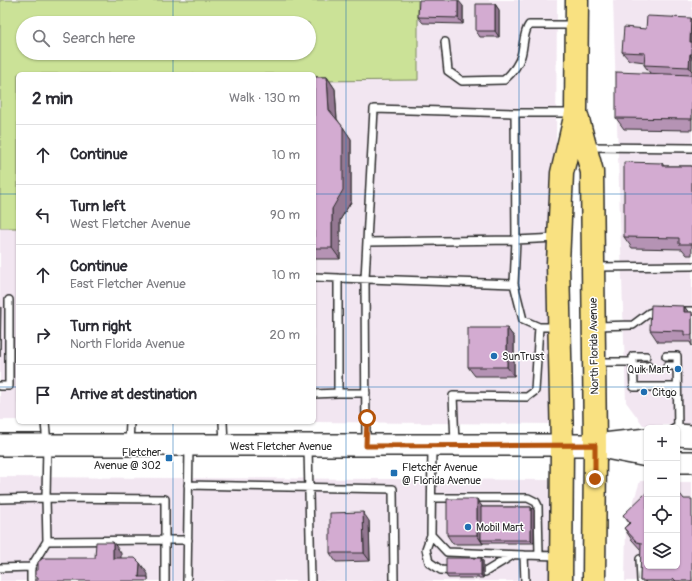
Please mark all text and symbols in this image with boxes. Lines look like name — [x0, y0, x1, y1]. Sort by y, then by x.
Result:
search box — [16, 16, 316, 60]
icon: search — [30, 27, 52, 49]
text: Search here — [62, 29, 135, 48]
text: 2 min — [32, 88, 73, 109]
text: Walk · 130 m — [229, 90, 300, 106]
icon: ahead — [32, 144, 54, 166]
text: Continue — [70, 145, 128, 164]
text: 10 m — [272, 147, 300, 163]
text: Turn left — [70, 197, 126, 216]
icon: left — [32, 204, 54, 226]
text: 90 m — [270, 207, 300, 223]
text: West Fletcher Avenue — [70, 216, 190, 232]
text: Continue — [70, 257, 128, 276]
icon: ahead — [32, 264, 54, 286]
text: 10 m — [272, 267, 300, 283]
text: East Fletcher Avenue — [70, 276, 186, 292]
street label: North Florida Avenue — [587, 297, 601, 395]
text: Turn right — [70, 317, 131, 336]
icon: right — [32, 324, 54, 346]
text: 20 m — [269, 327, 300, 343]
text: North Florida Avenue — [70, 336, 185, 352]
place label: SunTrust — [502, 350, 545, 363]
marker: SunTrust — [489, 351, 499, 361]
place label: Quik Mart — [627, 363, 671, 376]
marker: Quik Mart — [673, 364, 683, 374]
icon: arrive — [32, 384, 54, 406]
text: Arrive at destination — [70, 385, 197, 404]
place label: Citgo — [652, 386, 677, 399]
marker: Citgo — [639, 387, 649, 397]
route start — [358, 409, 376, 427]
map controls — [644, 425, 680, 569]
button: + — [644, 425, 680, 461]
street label: West Fletcher Avenue — [230, 440, 333, 453]
place label: Fletcher Avenue @ 302 — [94, 446, 161, 472]
marker: Fletcher Avenue @ 302 — [164, 453, 174, 463]
place label: Fletcher Avenue @ Florida Avenue — [402, 461, 481, 487]
button: − — [644, 461, 680, 497]
marker: Fletcher Avenue @ Florida Avenue — [389, 468, 399, 478]
route end — [586, 470, 604, 488]
button: locate — [644, 497, 680, 533]
place label: Mobil Mart — [476, 521, 524, 534]
marker: Mobil Mart — [463, 522, 473, 532]
button: layers — [644, 533, 680, 569]

